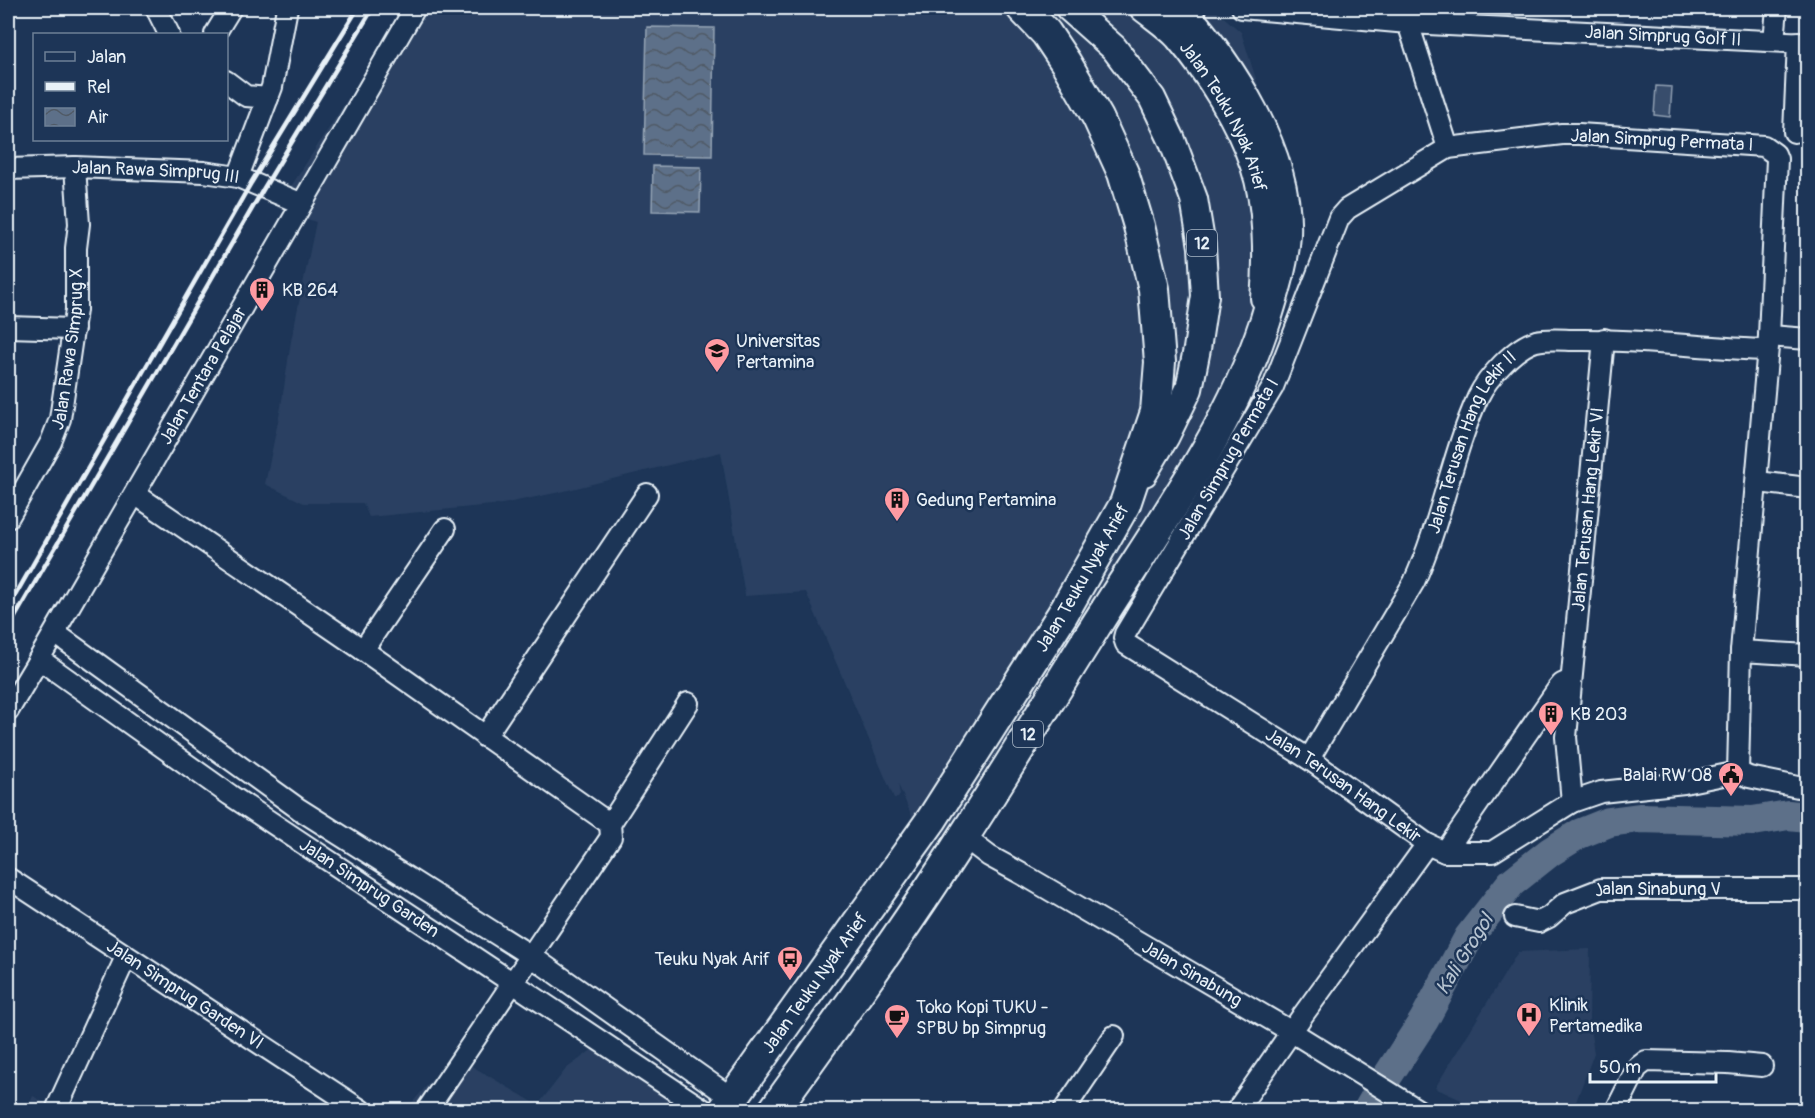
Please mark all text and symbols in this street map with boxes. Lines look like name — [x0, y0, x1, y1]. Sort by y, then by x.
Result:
street label: Jalan Simprug Golf II — [1584, 21, 1742, 52]
legend — [33, 33, 228, 141]
street label: Jalan Teuku Nyak Arief — [1174, 37, 1271, 194]
text: Jalan — [87, 46, 126, 69]
text: Rel — [87, 76, 111, 99]
text: Air — [87, 106, 109, 129]
street label: Jalan Simprug Permata I — [1570, 124, 1754, 157]
street label: Jalan Rawa Simprug III — [72, 156, 241, 189]
road number: 12 — [1187, 230, 1217, 256]
street label: Jalan Rawa Simprug X — [46, 268, 88, 433]
building icon: KB 264 — [247, 275, 277, 313]
place label: KB 264 — [282, 279, 338, 302]
street label: Jalan Tentara Pelajar — [154, 302, 252, 449]
place label: Universitas Pertamina — [736, 330, 820, 374]
school or university icon: Universitas Pertamina — [702, 336, 732, 374]
street label: Jalan Terusan Hang Lekir II — [1422, 346, 1521, 537]
street label: Jalan Simprug Permata I — [1173, 374, 1284, 544]
street label: Jalan Terusan Hang Lekir VI — [1567, 406, 1609, 612]
building icon: Gedung Pertamina — [882, 485, 912, 523]
place label: Gedung Pertamina — [916, 489, 1056, 512]
street label: Jalan Teuku Nyak Arief — [1030, 499, 1135, 656]
building icon: KB 203 — [1536, 699, 1566, 737]
place label: KB 203 — [1570, 703, 1627, 726]
road number: 12 — [1013, 721, 1043, 747]
street label: Jalan Terusan Hang Lekir — [1261, 723, 1426, 848]
public building icon: Balai RW 08 — [1716, 760, 1746, 798]
place label: Balai RW 08 — [1623, 764, 1712, 787]
street label: Jalan Simprug Garden — [295, 833, 444, 943]
street label: Jalan Sinabung V — [1590, 878, 1721, 903]
water label: Kali Grogol — [1430, 907, 1500, 999]
street label: Jalan Teuku Nyak Arief — [757, 908, 874, 1058]
street label: Jalan Simprug Garden VI — [102, 935, 268, 1055]
street label: Jalan Sinabung — [1137, 935, 1246, 1012]
bus stop icon: Teuku Nyak Arif — [775, 944, 805, 982]
place label: Teuku Nyak Arif — [654, 948, 771, 971]
place label: Klinik Pertamedika — [1549, 994, 1643, 1038]
place label: Toko Kopi TUKU - SPBU bp Simprug — [916, 996, 1048, 1040]
hospital icon: Klinik Pertamedika — [1514, 1000, 1544, 1038]
cafe icon: Toko Kopi TUKU - SPBU bp Simprug — [882, 1002, 912, 1040]
scale bar — [1590, 1046, 1716, 1084]
text: 50 m — [1599, 1056, 1641, 1079]

